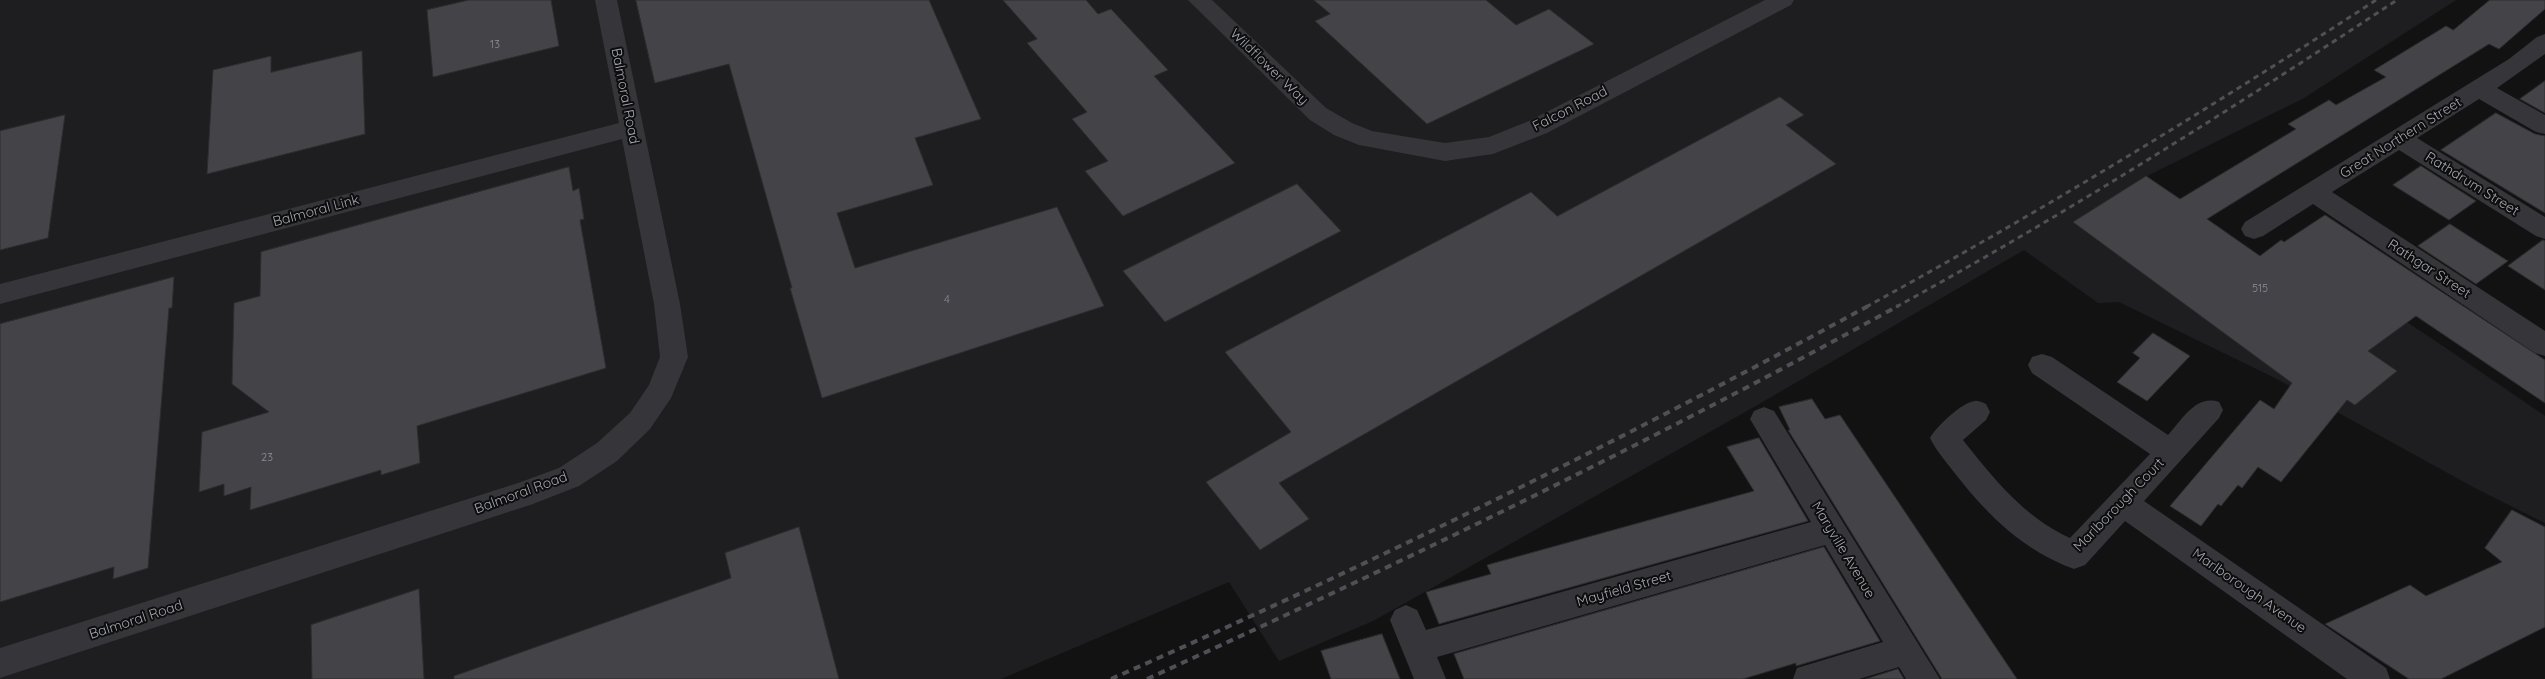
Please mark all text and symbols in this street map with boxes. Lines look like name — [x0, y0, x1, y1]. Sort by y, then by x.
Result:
street label: Wildflower Way — [1226, 25, 1312, 109]
house number: 13 — [490, 38, 500, 52]
street label: Balmoral Road — [607, 47, 643, 145]
street label: Falcon Road — [1530, 83, 1610, 135]
street label: Great Northern Street — [2337, 94, 2465, 182]
street label: Rathdrum Street — [2422, 148, 2522, 220]
street label: Balmoral Link — [271, 191, 361, 231]
street label: Rathgar Street — [2384, 236, 2474, 302]
house number: 515 — [2252, 282, 2268, 296]
house number: 4 — [944, 293, 950, 307]
house number: 23 — [261, 451, 273, 465]
street label: Marlborough Court — [2070, 455, 2168, 555]
street label: Balmoral Road — [472, 468, 570, 518]
street label: Maryville Avenue — [1808, 499, 1878, 601]
street label: Marlborough Avenue — [2189, 545, 2309, 637]
street label: Mayfield Street — [1575, 567, 1673, 611]
street label: Balmoral Road — [87, 597, 185, 643]

